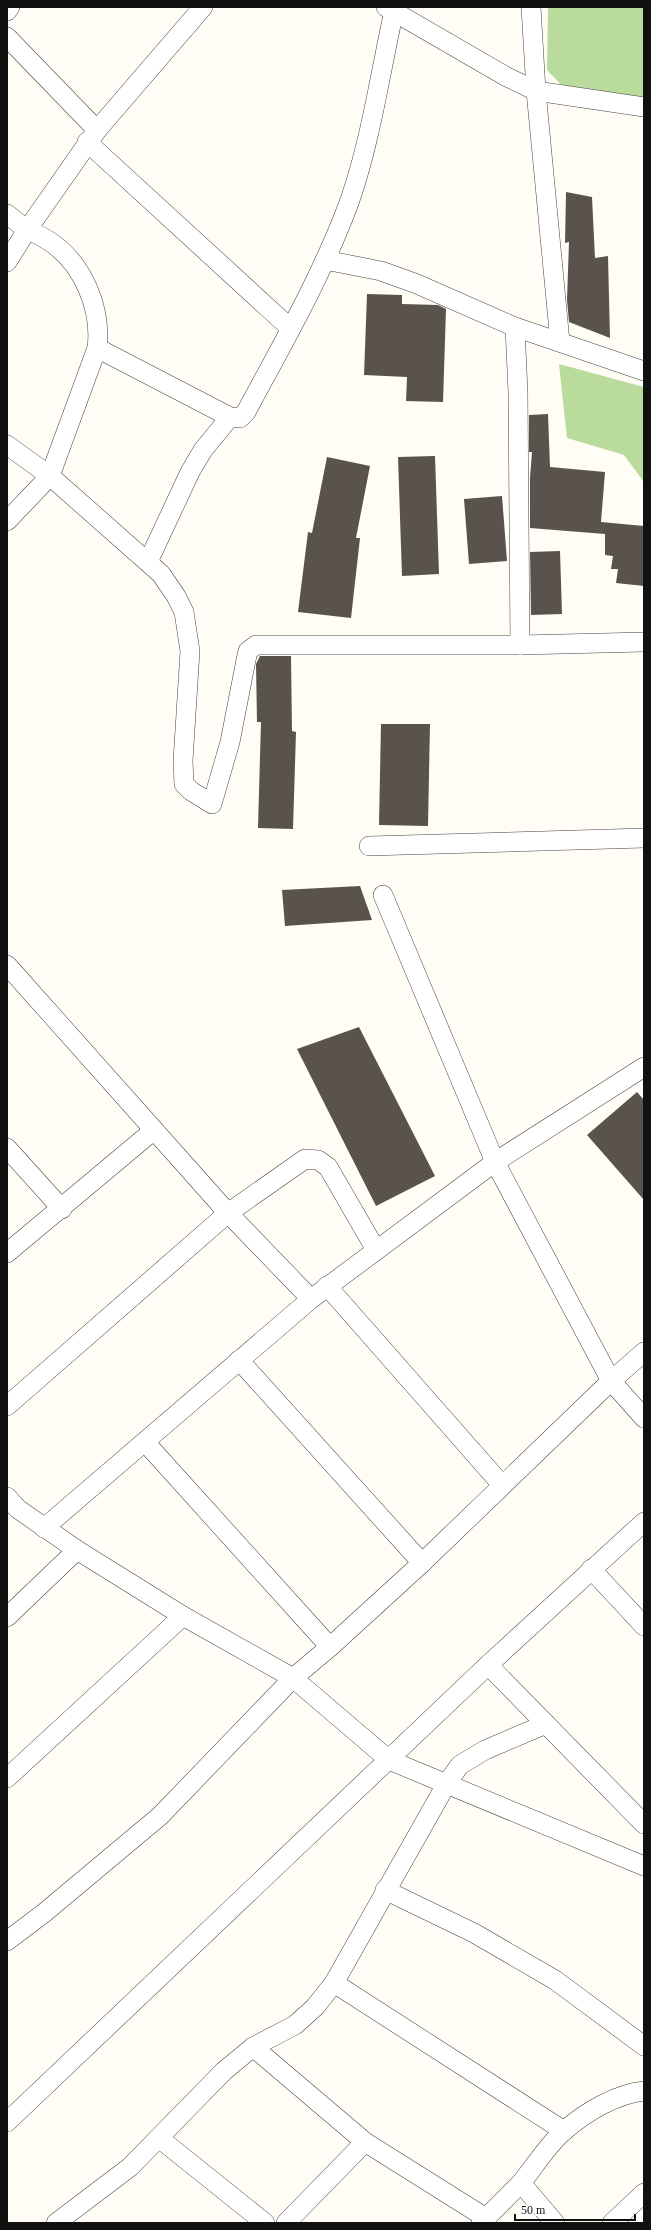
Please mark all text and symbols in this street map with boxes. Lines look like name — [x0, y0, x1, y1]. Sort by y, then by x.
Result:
scale bar — [515, 2196, 635, 2222]
text: 50 m — [521, 2203, 546, 2217]

